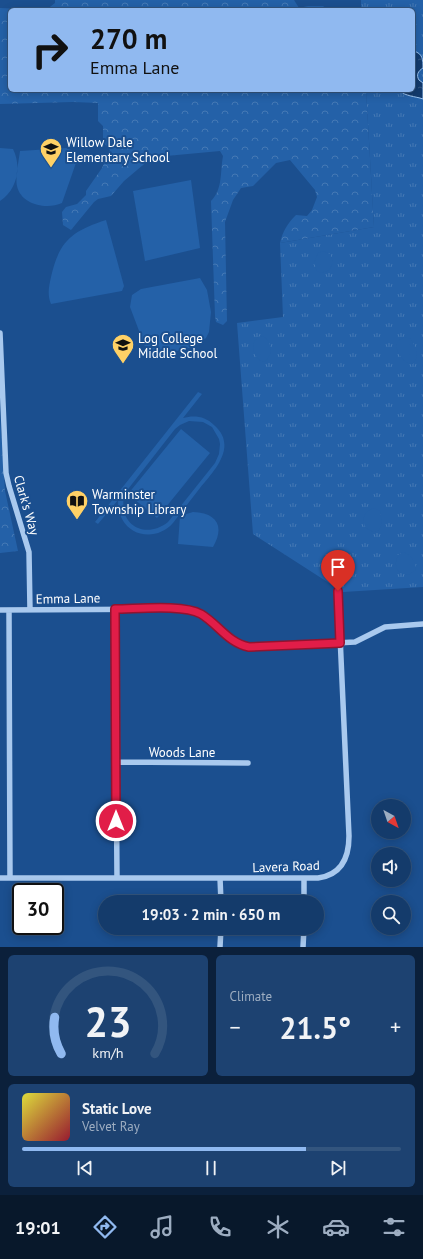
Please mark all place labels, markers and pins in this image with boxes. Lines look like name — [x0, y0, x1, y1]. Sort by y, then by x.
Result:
place label: Willow Dale Elementary School — [66, 134, 170, 166]
school or university icon: Willow Dale Elementary School — [38, 136, 64, 169]
place label: Log College Middle School — [138, 330, 217, 362]
school or university icon: Log College Middle School — [110, 332, 136, 365]
place label: Warminster Township Library — [92, 486, 186, 518]
library icon: Warminster Township Library — [64, 488, 90, 521]
pin — [321, 550, 355, 591]

